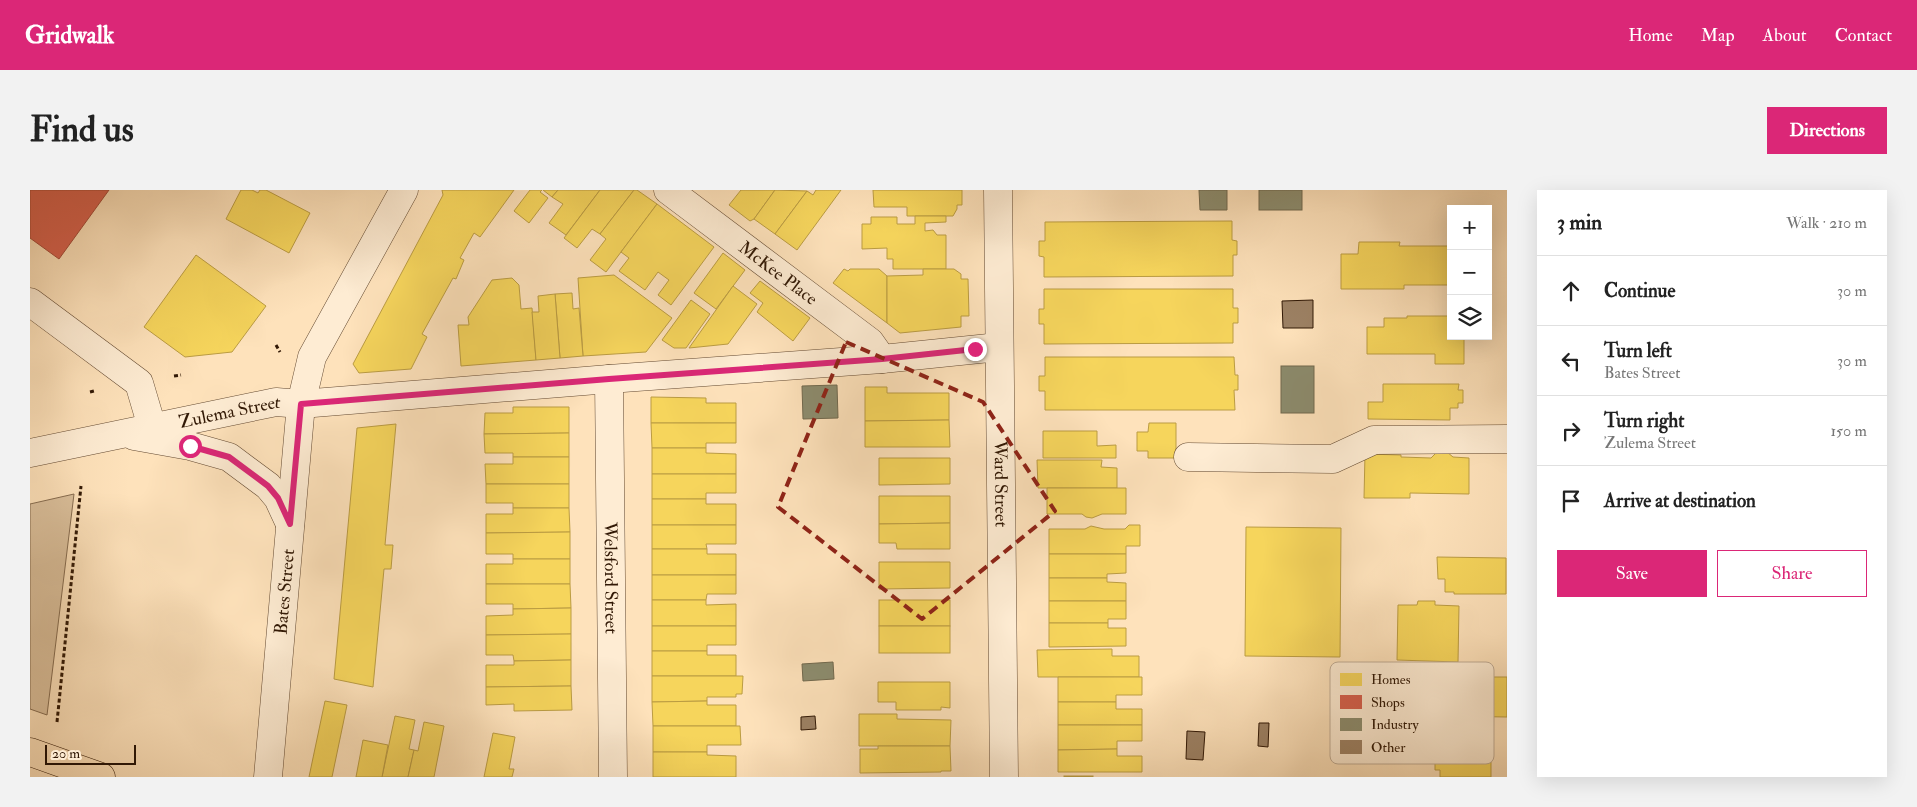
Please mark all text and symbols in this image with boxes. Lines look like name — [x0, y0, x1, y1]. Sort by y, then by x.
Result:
text: Gridwalk — [25, 20, 114, 51]
text: Home — [1628, 24, 1673, 47]
text: Map — [1701, 24, 1735, 47]
text: About — [1763, 24, 1807, 47]
text: Contact — [1835, 24, 1892, 47]
button: Directions — [1767, 107, 1887, 154]
text: Find us — [30, 108, 134, 152]
map controls — [1447, 205, 1492, 340]
button: + — [1447, 205, 1492, 250]
text: 3 min — [1557, 209, 1602, 236]
text: Walk · 210 m — [1786, 213, 1867, 233]
street label: McKee Place — [734, 236, 823, 310]
button: − — [1447, 250, 1492, 295]
icon: ahead — [1557, 277, 1585, 305]
text: Continue — [1604, 279, 1675, 303]
text: 30 m — [1837, 281, 1867, 301]
button: layers — [1447, 295, 1492, 340]
route end — [964, 338, 987, 361]
text: Turn left — [1604, 339, 1672, 363]
icon: left — [1557, 347, 1585, 375]
text: 30 m — [1837, 351, 1867, 371]
text: Bates Street — [1604, 363, 1680, 383]
street label: Zulema Street — [177, 390, 282, 433]
text: Turn right — [1604, 409, 1684, 433]
icon: right — [1557, 417, 1585, 445]
text: 150 m — [1830, 421, 1867, 441]
text: Zulema Street — [1604, 433, 1696, 453]
route start — [179, 435, 202, 458]
street label: Ward Street — [989, 439, 1013, 528]
icon: arrive — [1557, 487, 1585, 515]
text: Arrive at destination — [1604, 489, 1756, 513]
street label: Welsford Street — [599, 521, 623, 634]
street label: Bates Street — [269, 548, 300, 636]
button: Save — [1557, 550, 1707, 597]
button: Share — [1717, 550, 1867, 597]
legend — [1330, 662, 1494, 764]
text: Homes — [1371, 671, 1411, 688]
text: Shops — [1371, 694, 1405, 712]
text: Industry — [1371, 716, 1420, 734]
text: Other — [1371, 739, 1406, 756]
scale bar — [45, 742, 136, 765]
text: 20 m — [52, 745, 80, 762]

